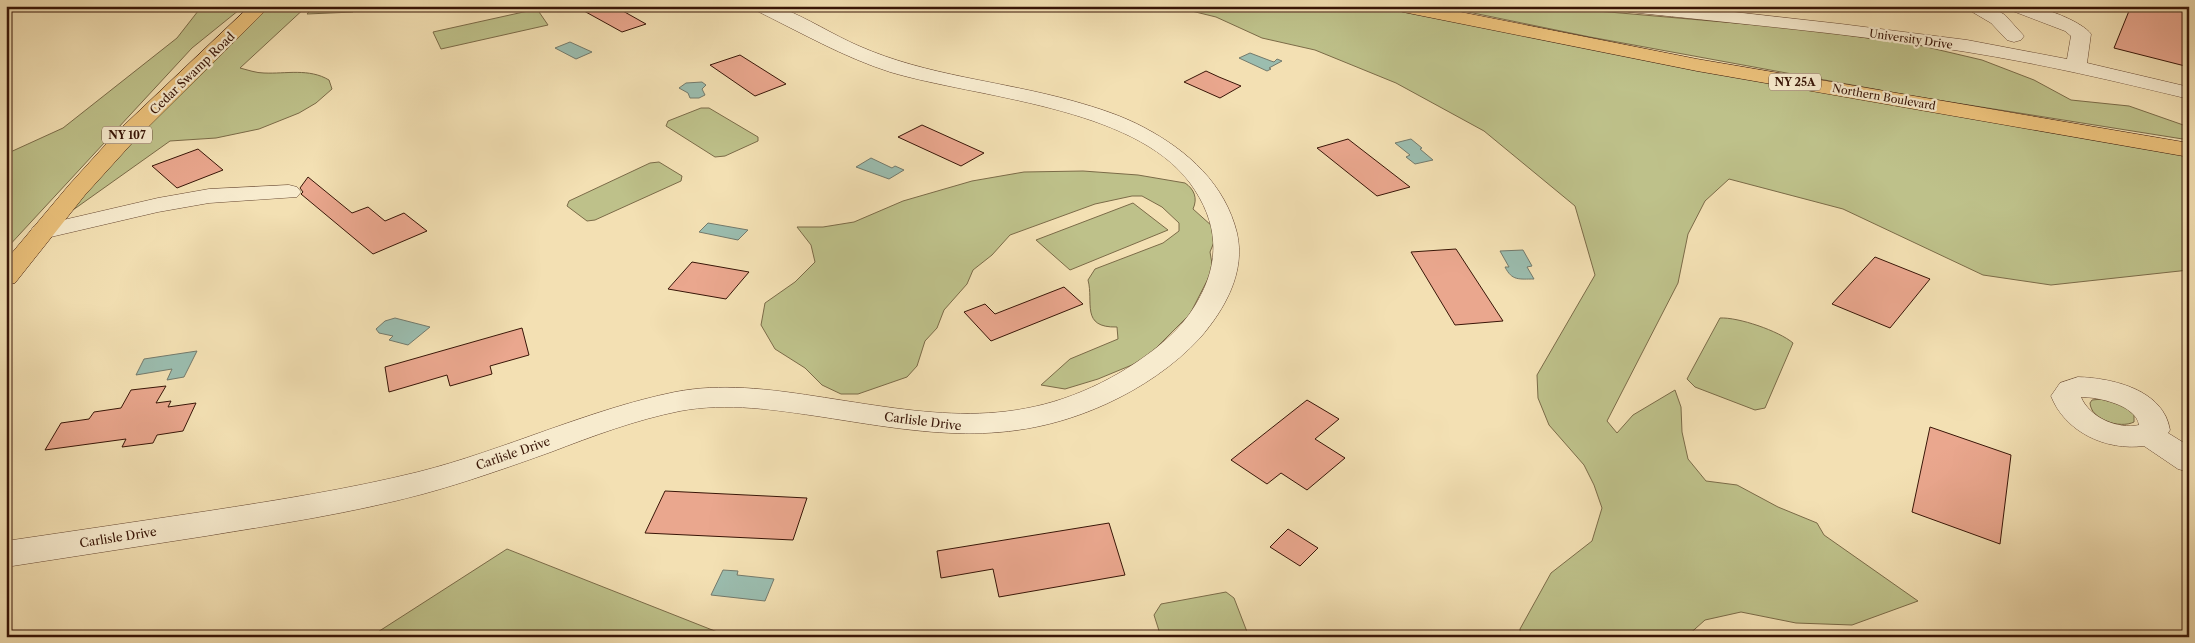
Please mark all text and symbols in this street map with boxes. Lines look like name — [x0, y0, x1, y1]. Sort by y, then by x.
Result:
street label: University Drive — [1868, 26, 1954, 52]
street label: Cedar Swamp Road — [146, 28, 238, 117]
road number: NY 25A — [1769, 74, 1821, 90]
street label: Northern Boulevard — [1831, 81, 1937, 113]
road number: NY 107 — [102, 126, 152, 144]
street label: Carlisle Drive — [884, 409, 963, 433]
street label: Carlisle Drive — [474, 433, 552, 473]
street label: Carlisle Drive — [78, 523, 158, 550]

